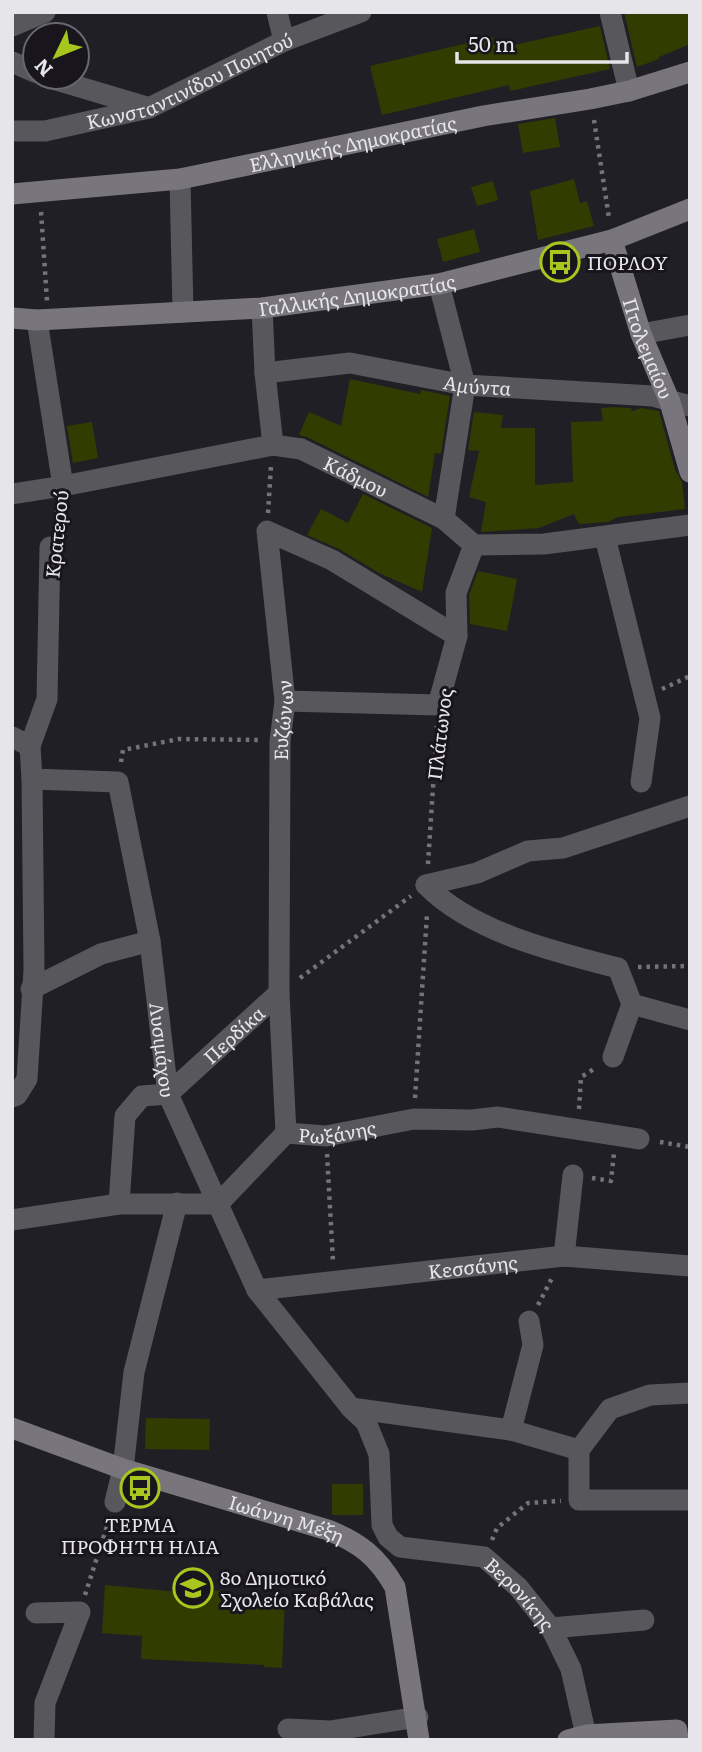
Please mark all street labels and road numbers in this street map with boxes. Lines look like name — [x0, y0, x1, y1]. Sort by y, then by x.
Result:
street label: Κωνσταντινίδου Ποιητού — [84, 25, 297, 135]
street label: Ελληνικής Δημοκρατίας — [246, 108, 459, 178]
street label: Γαλλικής Δημοκρατίας — [257, 266, 458, 322]
street label: Πτολεμαίου — [617, 294, 681, 403]
street label: Αμύντα — [441, 367, 512, 402]
street label: Κάδμου — [319, 448, 393, 504]
street label: Κρατερού — [37, 489, 75, 579]
street label: Ευζώνων — [266, 679, 299, 761]
street label: Πλάτωνος — [419, 686, 459, 782]
street label: Περδίκα — [196, 999, 271, 1070]
street label: Λυσιμάχου — [143, 1001, 182, 1099]
street label: Ρωξάνης — [297, 1113, 378, 1150]
street label: Κεσσάνης — [426, 1247, 519, 1285]
street label: Ιωάννη Μέξη — [225, 1487, 349, 1549]
street label: Βερονίκης — [479, 1550, 562, 1637]

